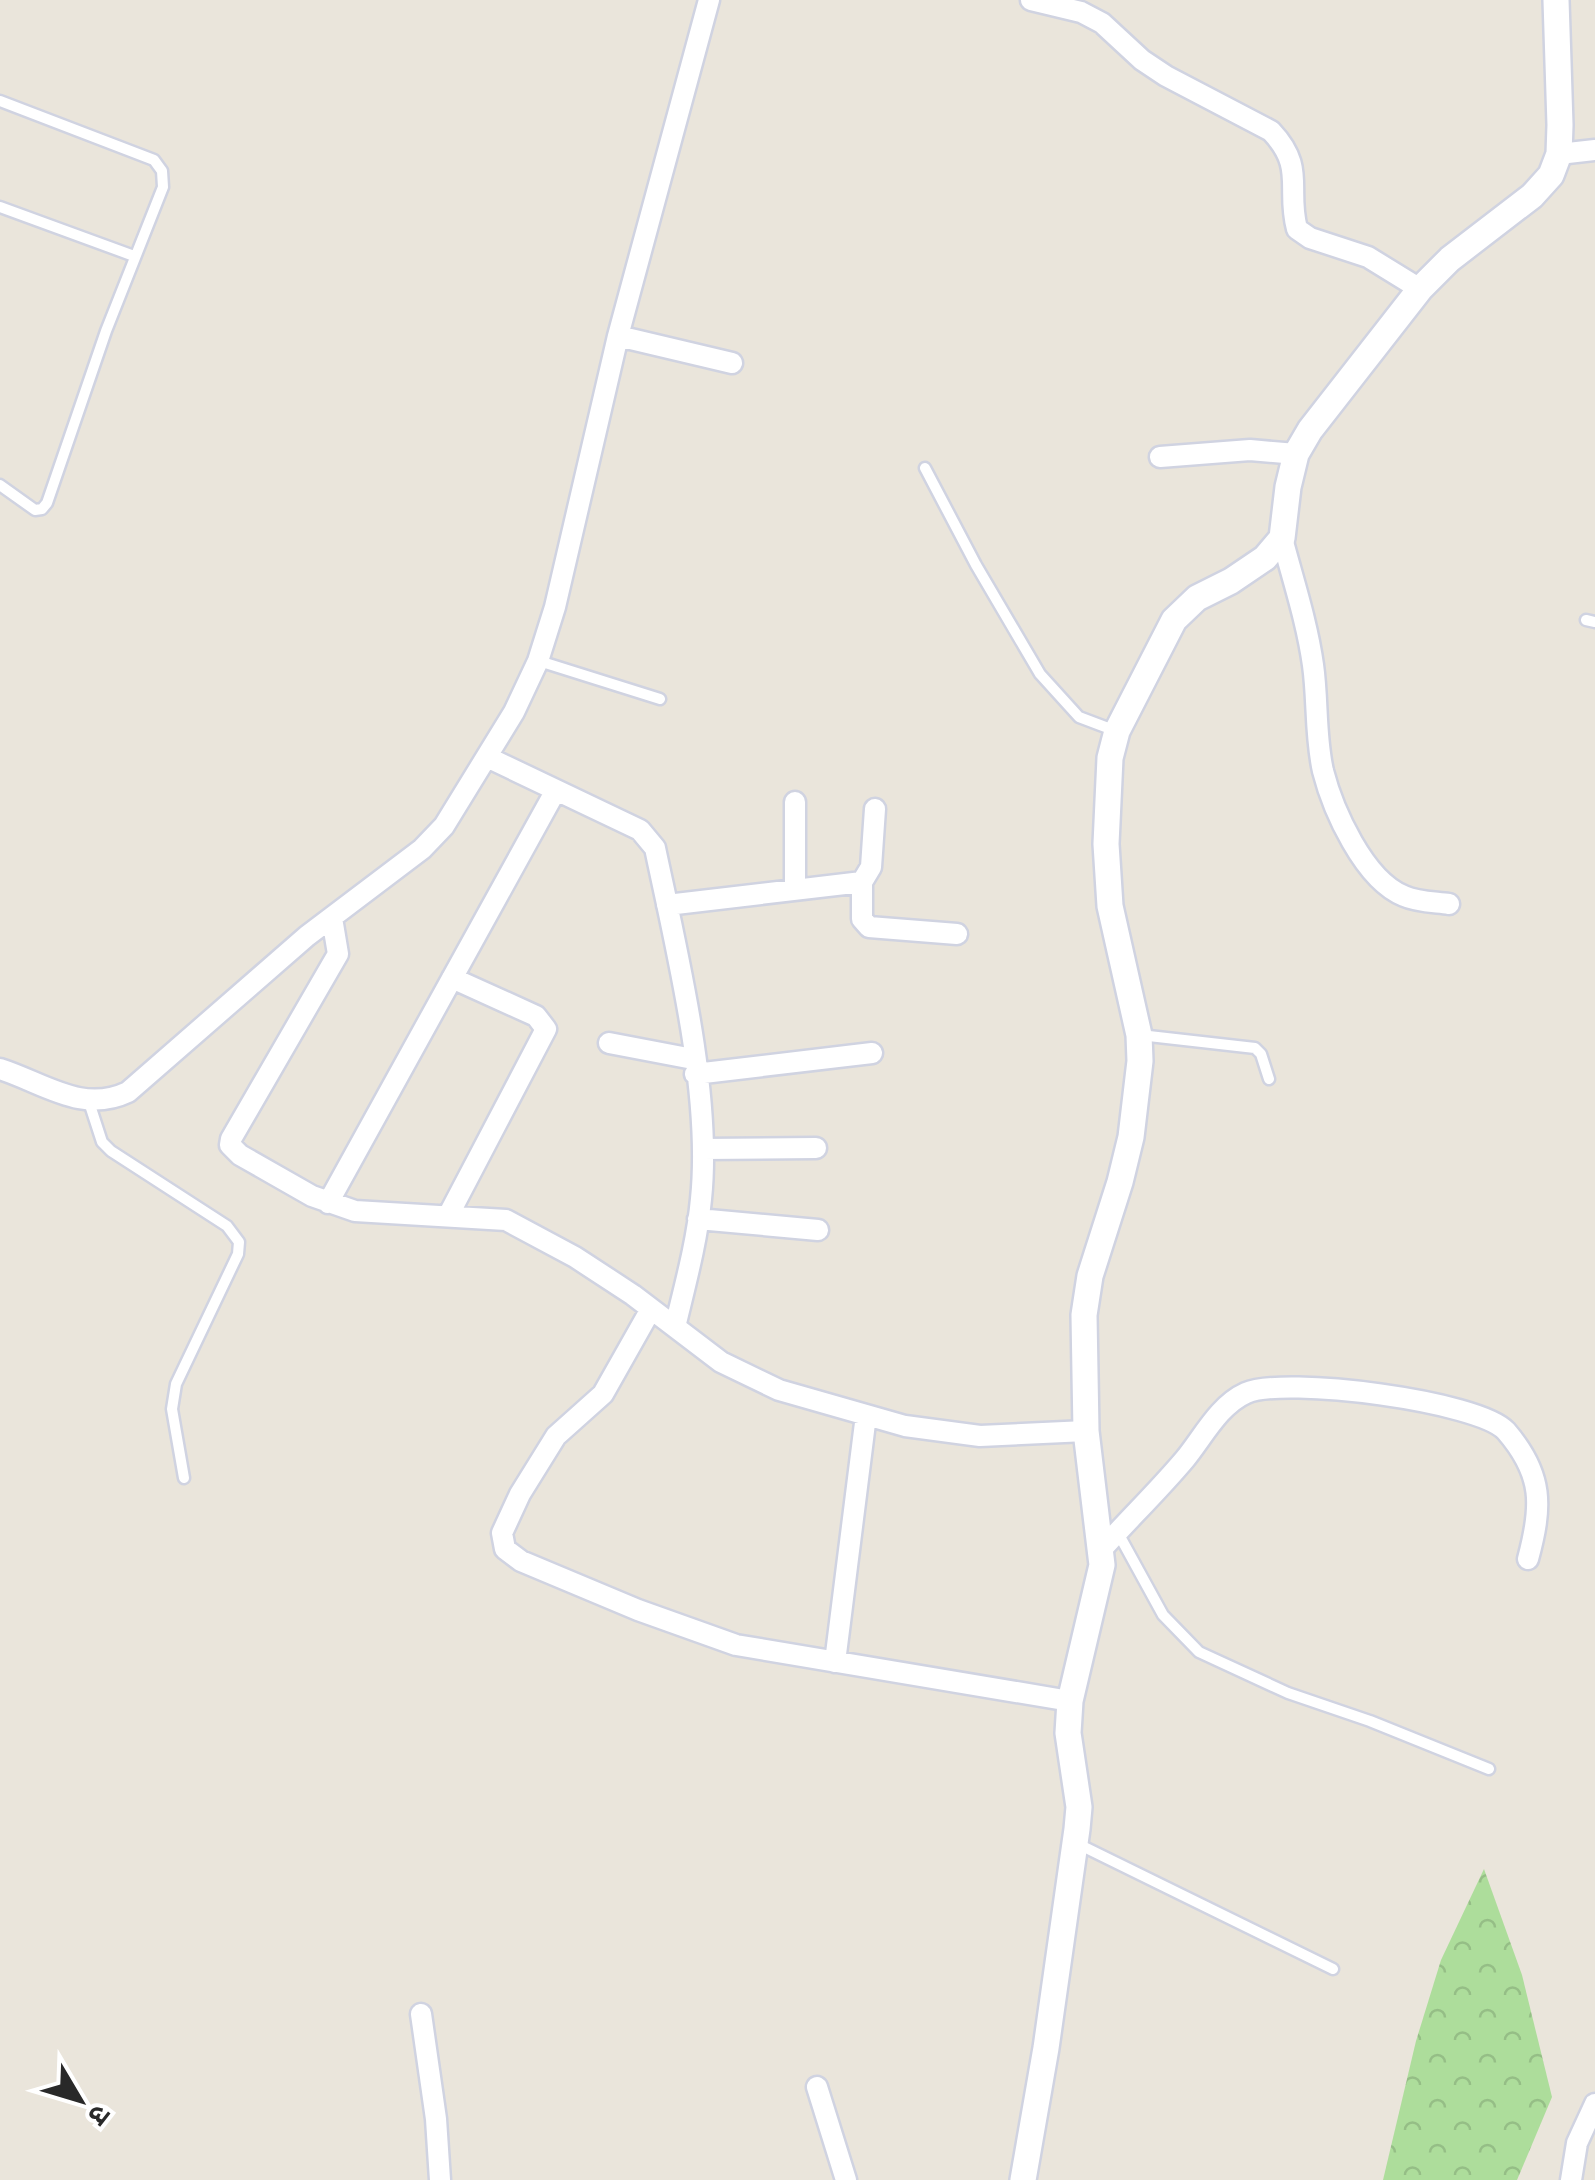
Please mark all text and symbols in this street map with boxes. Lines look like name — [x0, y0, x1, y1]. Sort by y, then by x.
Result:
north arrow — [30, 2050, 130, 2150]
text: उ — [80, 2098, 120, 2134]

